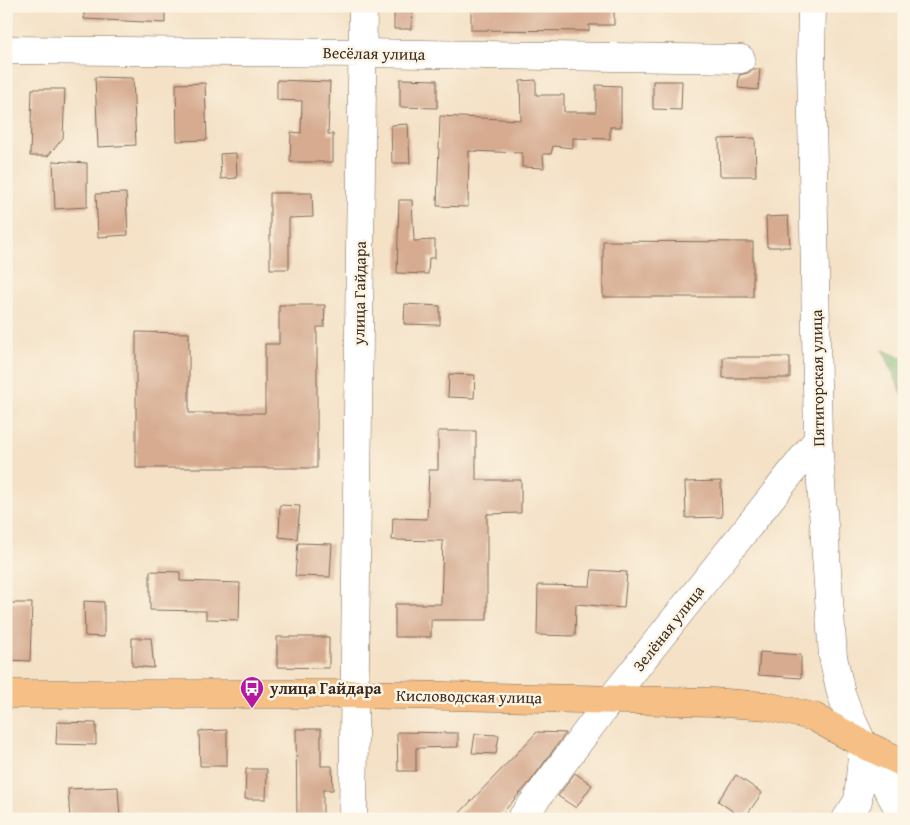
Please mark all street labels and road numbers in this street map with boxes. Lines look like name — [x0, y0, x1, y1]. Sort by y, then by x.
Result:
street label: Весёлая улица — [323, 40, 426, 66]
street label: улица Гайдара — [346, 240, 372, 346]
street label: Пятигорская улица — [804, 309, 830, 447]
street label: Зелёная улица — [627, 579, 710, 676]
street label: Кисловодская улица — [396, 683, 543, 709]

